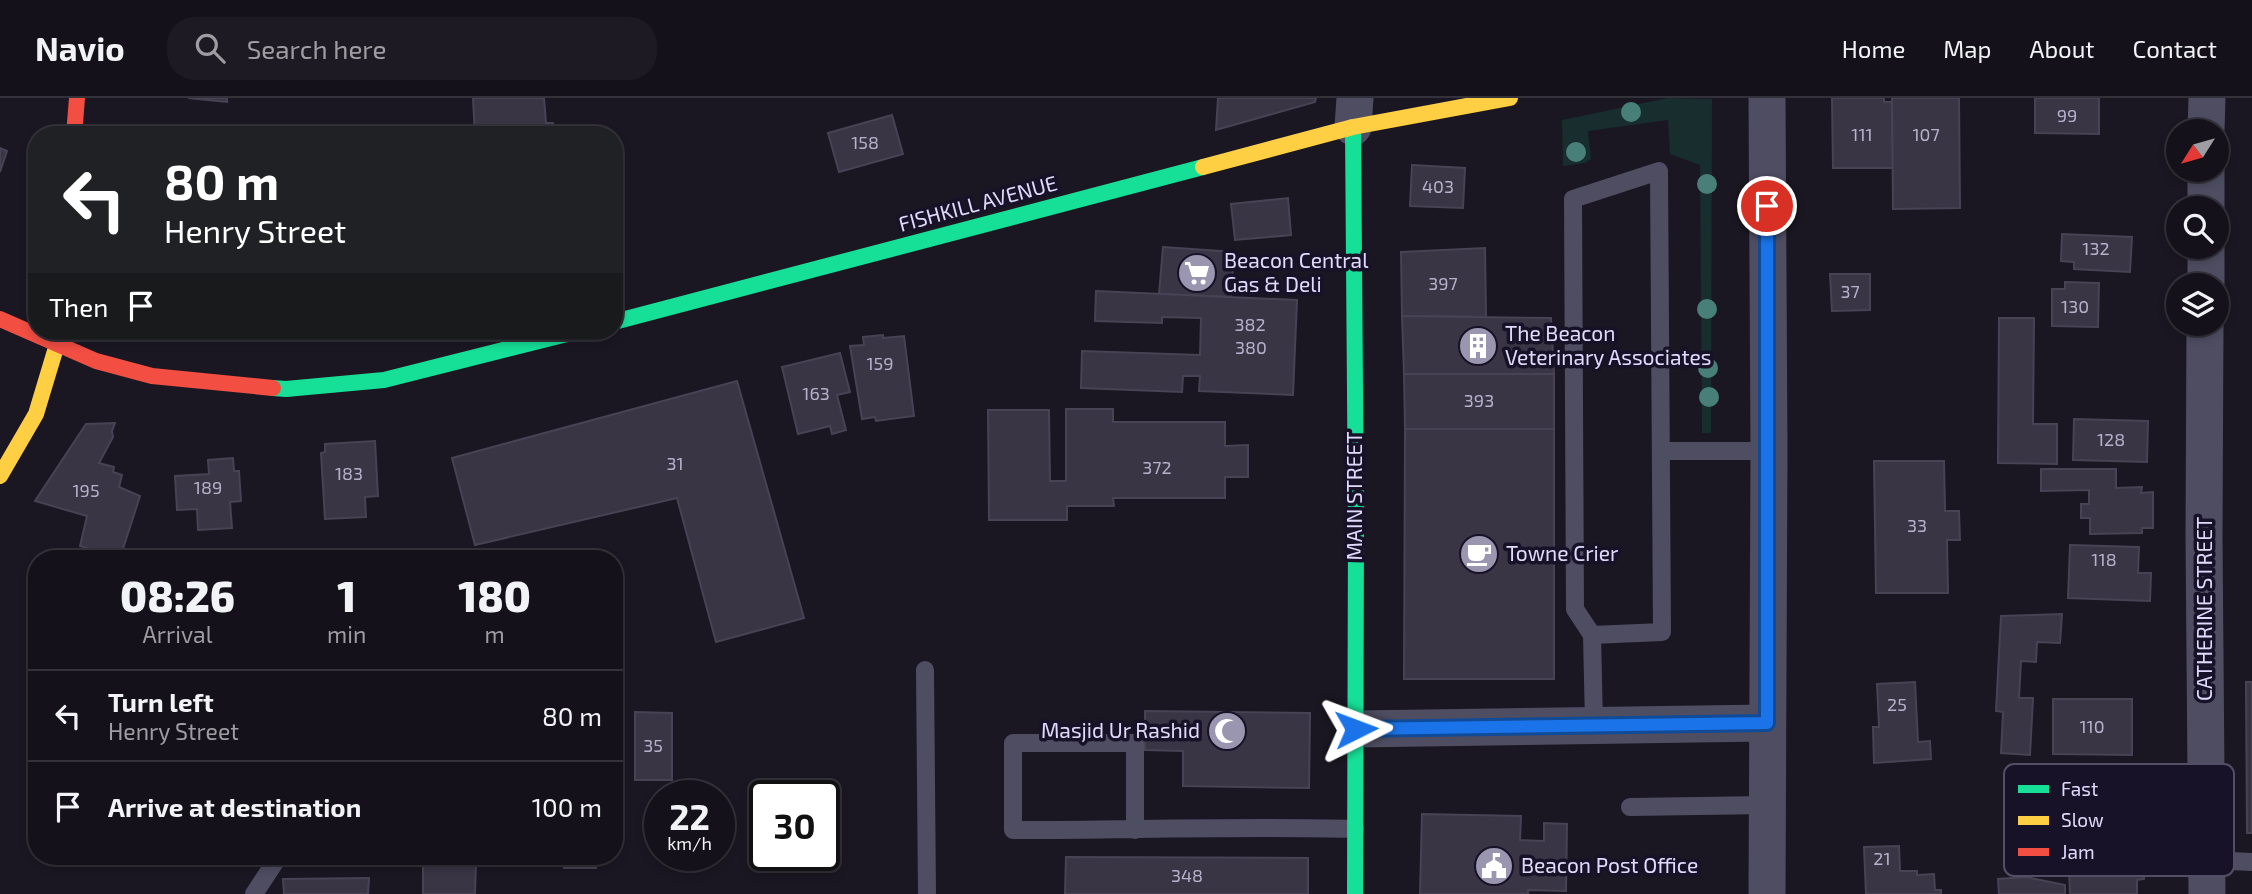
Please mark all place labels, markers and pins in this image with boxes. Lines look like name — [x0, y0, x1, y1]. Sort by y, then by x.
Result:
pin — [1737, 176, 1797, 236]
place label: Beacon Central Gas & Deli — [1224, 247, 1369, 296]
supermarket icon: Beacon Central Gas & Deli — [1176, 252, 1218, 294]
place label: The Beacon Veterinary Associates — [1505, 320, 1711, 369]
building icon: The Beacon Veterinary Associates — [1457, 325, 1499, 367]
cafe icon: Towne Crier — [1458, 533, 1500, 575]
place label: Towne Crier — [1506, 540, 1619, 565]
mosque icon: Masjid Ur Rashid — [1206, 710, 1248, 752]
place label: Masjid Ur Rashid — [1041, 717, 1200, 743]
public building icon: Beacon Post Office — [1473, 845, 1515, 887]
place label: Beacon Post Office — [1521, 852, 1698, 877]

